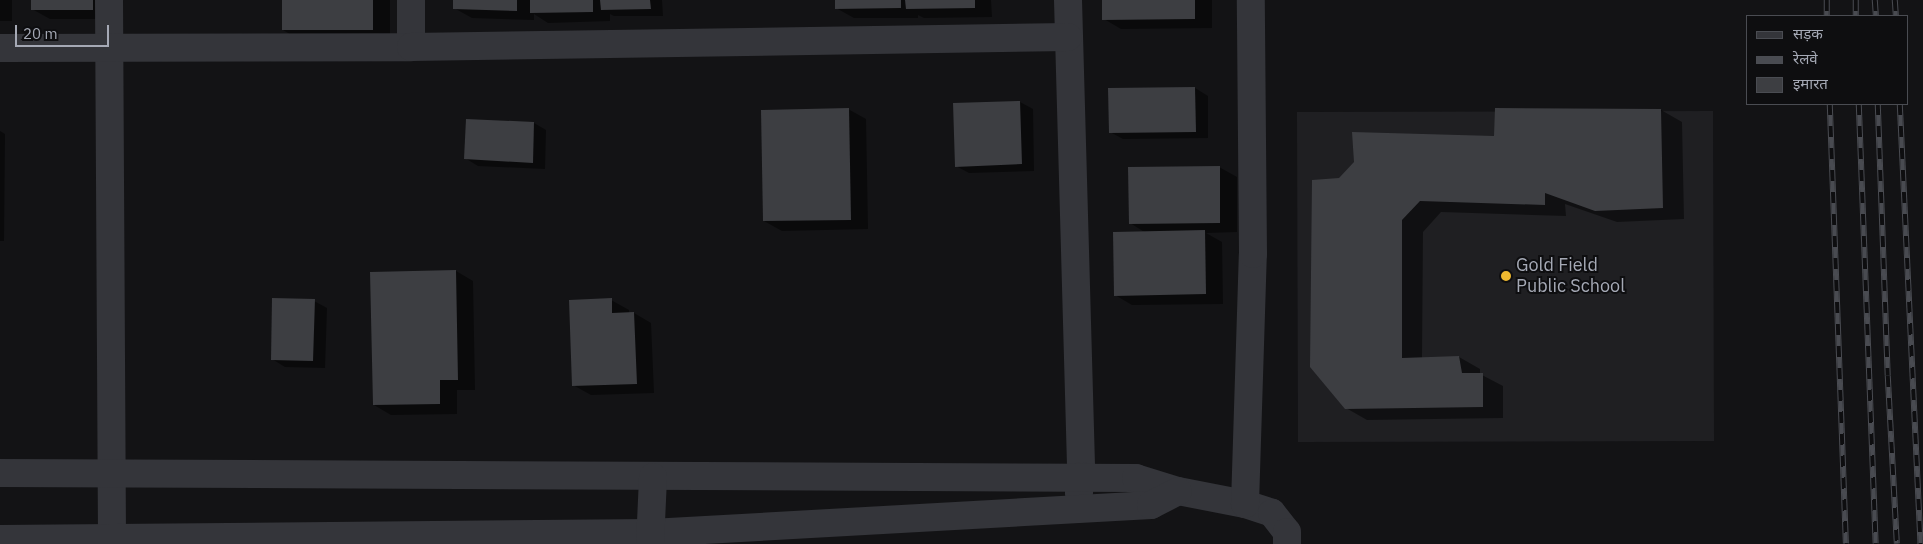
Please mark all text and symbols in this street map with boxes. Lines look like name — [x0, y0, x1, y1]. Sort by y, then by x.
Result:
scale bar — [18, 15, 111, 47]
legend — [1746, 15, 1908, 105]
text: 20 m — [23, 24, 58, 43]
text: सड़क — [1793, 24, 1823, 43]
text: रेलवे — [1793, 49, 1818, 68]
text: इमारत — [1793, 74, 1828, 93]
place label: Gold Field Public School — [1516, 255, 1625, 298]
marker: Gold Field Public School — [1500, 270, 1512, 282]

